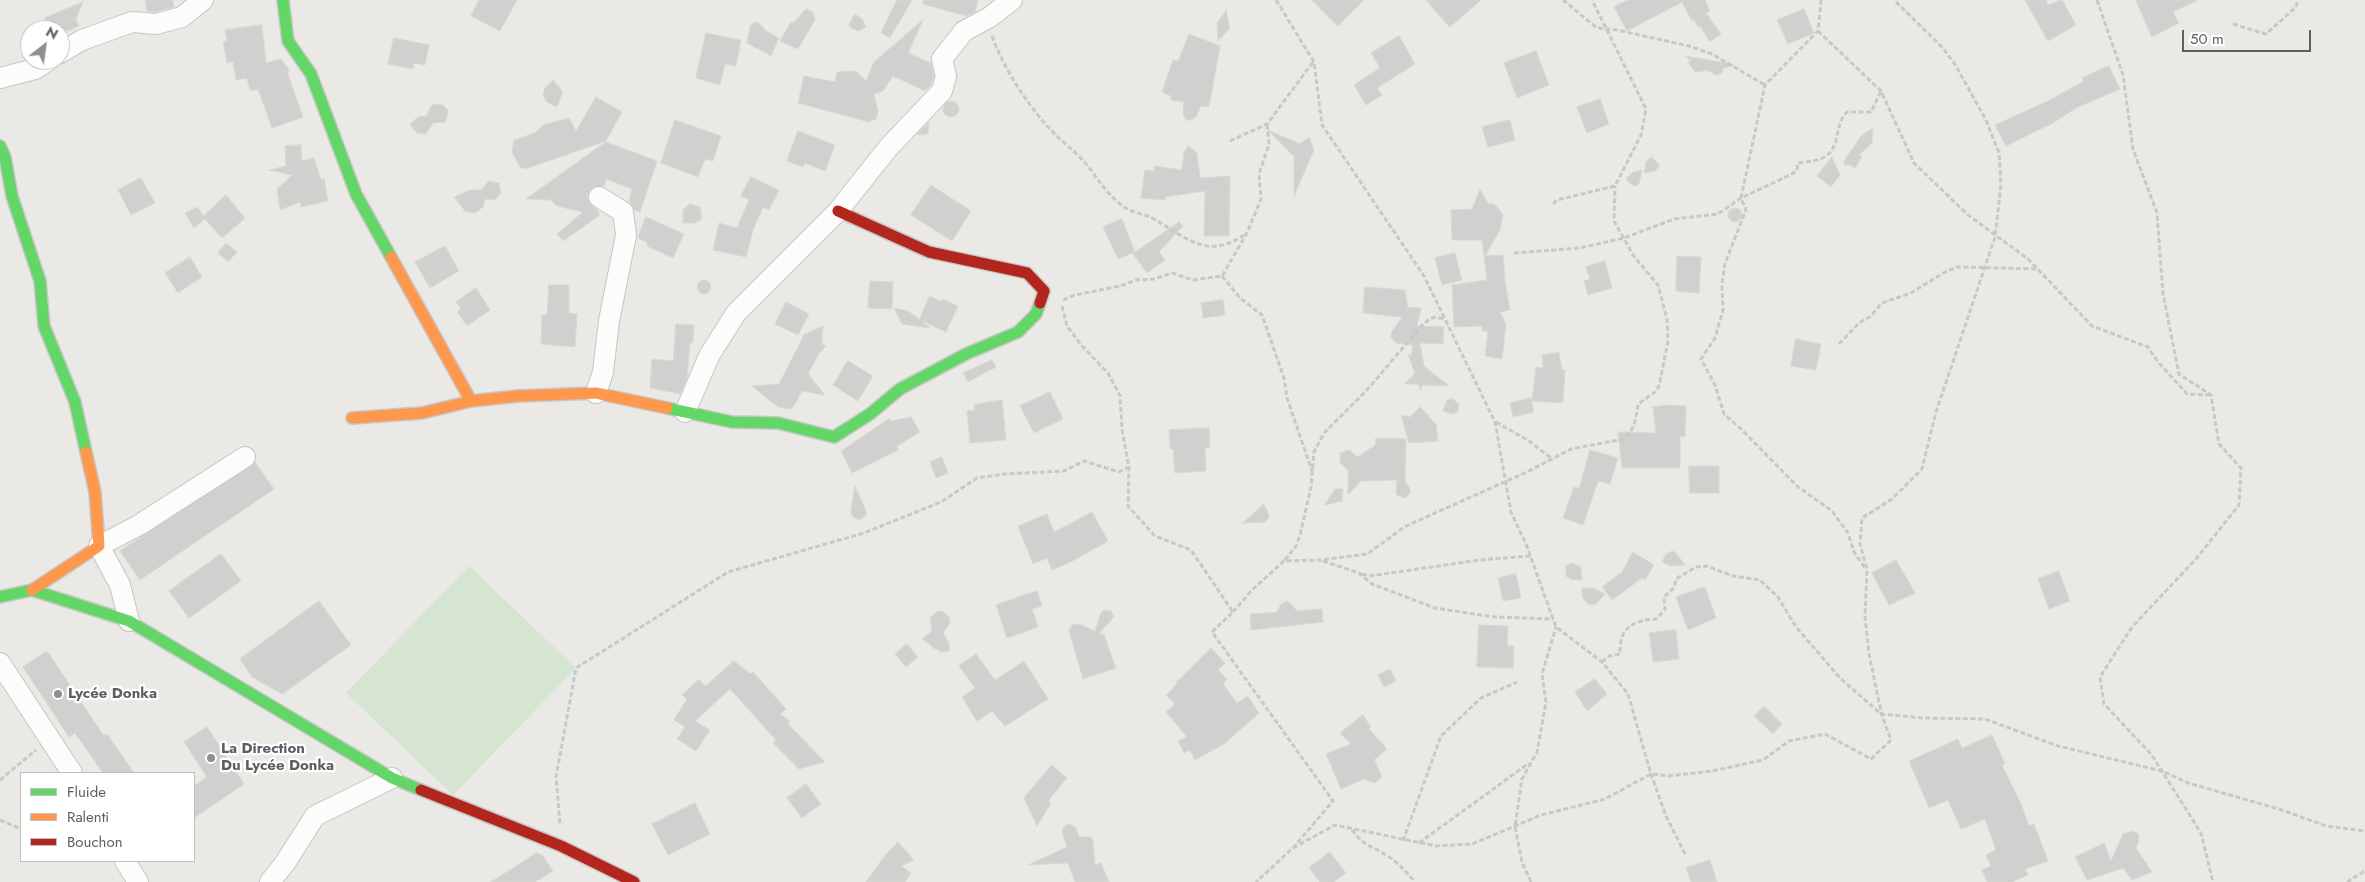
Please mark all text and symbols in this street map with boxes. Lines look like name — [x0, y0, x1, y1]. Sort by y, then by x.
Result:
north arrow — [20, 20, 70, 70]
scale bar — [2185, 20, 2314, 52]
text: N — [42, 21, 62, 44]
text: 50 m — [2190, 28, 2224, 50]
place label: Lycée Donka — [68, 685, 157, 703]
marker: Lycée Donka — [52, 688, 64, 700]
place label: La Direction Du Lycée Donka — [221, 740, 334, 775]
marker: La Direction Du Lycée Donka — [205, 752, 217, 764]
legend — [20, 772, 195, 862]
text: Fluide — [67, 781, 106, 803]
text: Ralenti — [67, 806, 109, 828]
text: Bouchon — [67, 831, 123, 853]

